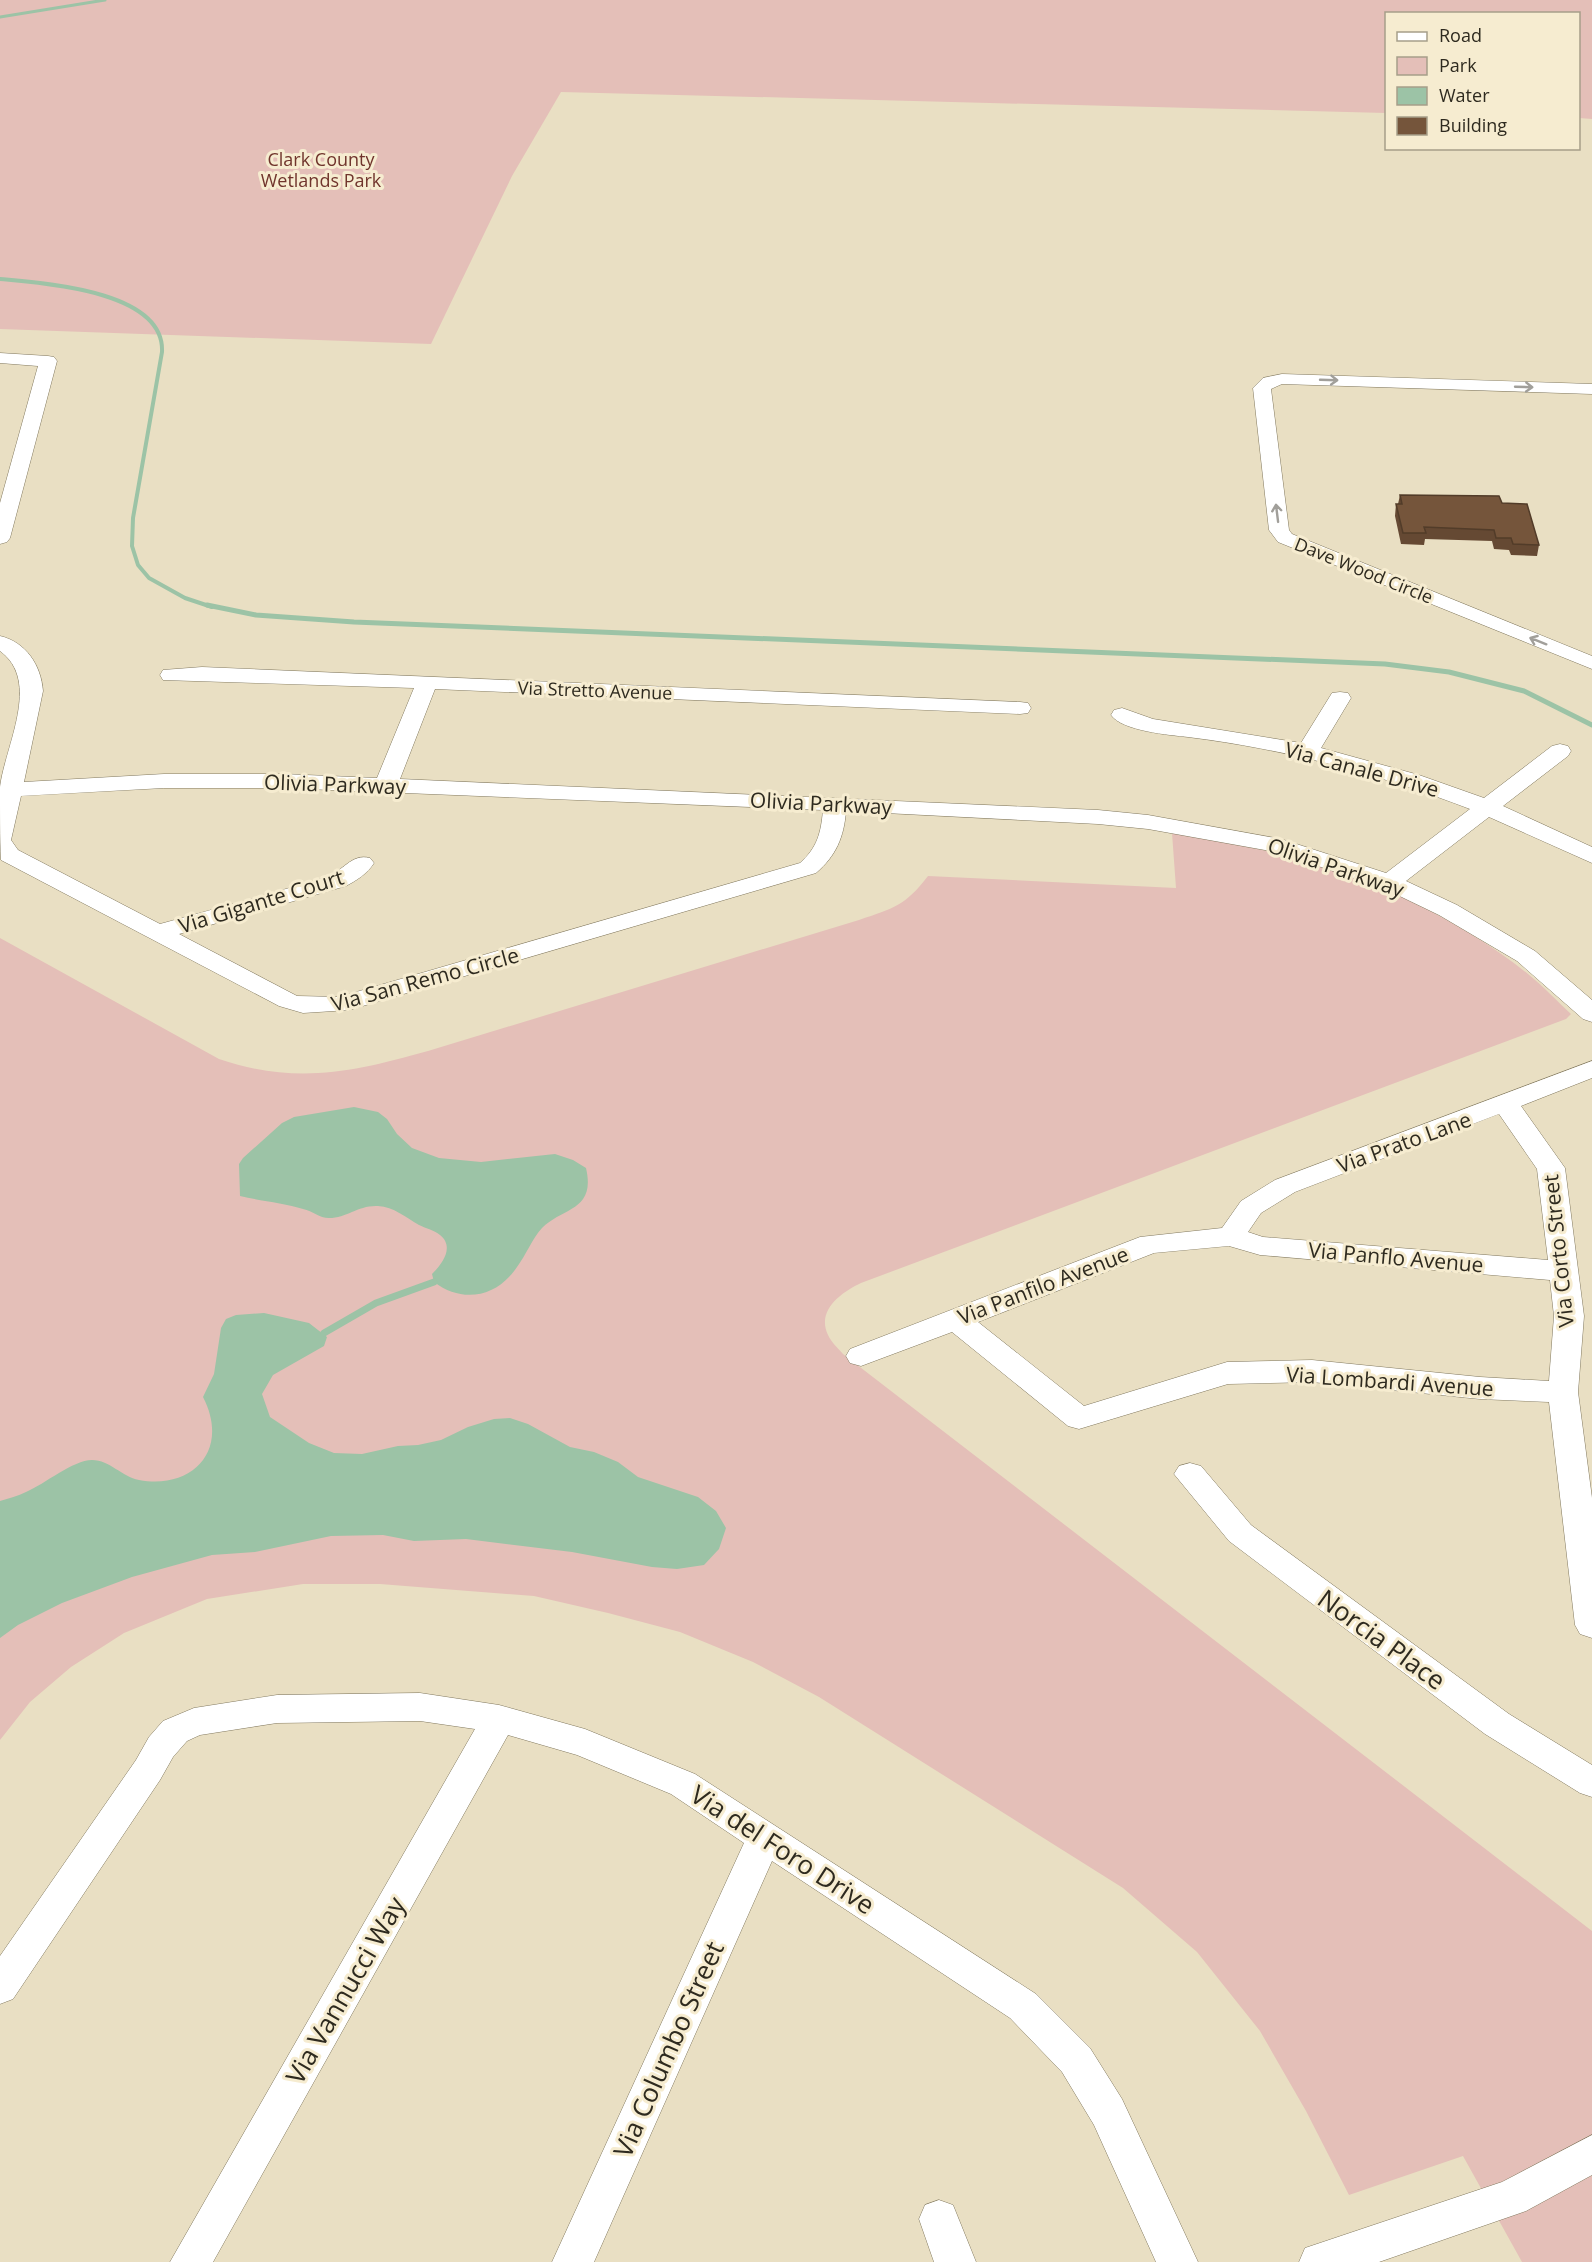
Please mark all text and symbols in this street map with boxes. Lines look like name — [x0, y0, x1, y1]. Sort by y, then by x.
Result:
legend — [1385, 12, 1580, 150]
text: Road — [1439, 23, 1482, 47]
text: Park — [1439, 53, 1477, 77]
text: Water — [1439, 83, 1490, 107]
text: Building — [1439, 113, 1507, 137]
park label: Clark County Wetlands Park — [261, 147, 382, 192]
one-way arrow — [1318, 375, 1338, 386]
one-way arrow — [1513, 381, 1533, 393]
one-way arrow — [1271, 504, 1282, 523]
street label: Dave Wood Circle — [1291, 531, 1437, 609]
one-way arrow — [1529, 635, 1547, 646]
street label: Via Stretto Avenue — [517, 675, 673, 705]
street label: Via Canale Drive — [1282, 735, 1442, 803]
street label: Olivia Parkway — [263, 768, 407, 800]
street label: Olivia Parkway — [749, 785, 893, 821]
street label: Olivia Parkway — [1264, 831, 1408, 904]
street label: Via Gigante Court — [175, 863, 347, 939]
street label: Via San Remo Circle — [328, 940, 522, 1018]
street label: Via Prato Lane — [1333, 1105, 1475, 1179]
street label: Via Corto Street — [1536, 1173, 1580, 1329]
street label: Via Panflo Avenue — [1307, 1235, 1485, 1279]
street label: Via Panfilo Avenue — [953, 1239, 1133, 1331]
street label: Via Lombardi Avenue — [1285, 1360, 1495, 1402]
street label: Norcia Place — [1311, 1580, 1453, 1698]
street label: Via del Foro Drive — [684, 1776, 882, 1922]
street label: Via Vannucci Way — [277, 1889, 414, 2090]
street label: Via Columbo Street — [604, 1935, 732, 2163]

